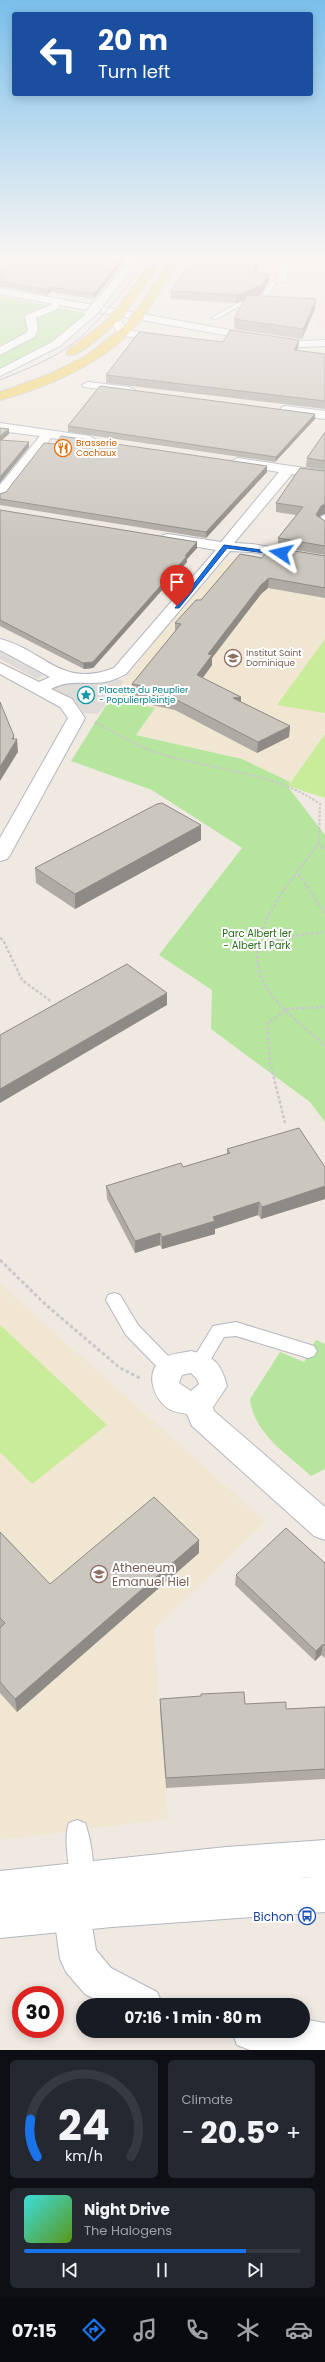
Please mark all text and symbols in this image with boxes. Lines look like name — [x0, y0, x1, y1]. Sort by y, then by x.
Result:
text: 20 m — [98, 21, 168, 60]
icon: left — [32, 28, 84, 80]
text: Turn left — [98, 59, 170, 84]
place label: Brasserie Cochaux — [76, 437, 118, 459]
restaurant icon: Brasserie Cochaux — [53, 438, 73, 458]
position arrow — [260, 532, 302, 574]
pin — [160, 565, 194, 606]
icon: arrive — [166, 571, 188, 593]
place label: Institut Saint Dominique — [246, 647, 302, 669]
school or university icon: Institut Saint Dominique — [223, 648, 243, 668]
place label: Placette du Peuplier - Populierpleintje — [99, 684, 189, 706]
place icon: Placette du Peuplier - Populierpleintje — [76, 685, 96, 705]
park label: Parc Albert Ier - Albert I Park — [222, 926, 292, 953]
place label: Atheneum Emanuel Hiel — [112, 1559, 189, 1590]
school or university icon: Atheneum Emanuel Hiel — [89, 1564, 109, 1584]
bus stop icon: Bichon — [297, 1906, 317, 1926]
place label: Bichon — [253, 1908, 294, 1925]
speed limit sign: 30 — [12, 1986, 64, 2038]
text: 07:16 · 1 min · 80 m — [125, 2007, 261, 2028]
text: Climate — [182, 2090, 233, 2109]
text: 24 — [58, 2096, 110, 2155]
text: 20.5° — [201, 2111, 279, 2154]
text: − — [182, 2117, 194, 2148]
text: + — [286, 2117, 301, 2148]
text: km/h — [65, 2146, 103, 2166]
text: Night Drive — [84, 2199, 170, 2220]
text: The Halogens — [84, 2221, 172, 2240]
icon: previous — [59, 2259, 81, 2281]
icon: pause — [151, 2259, 173, 2281]
icon: next — [244, 2259, 266, 2281]
icon: directions — [80, 2316, 108, 2344]
icon: music — [131, 2316, 159, 2344]
icon: phone — [183, 2316, 211, 2344]
icon: climate — [234, 2316, 262, 2344]
icon: car — [285, 2316, 313, 2344]
text: 07:15 — [12, 2318, 57, 2343]

